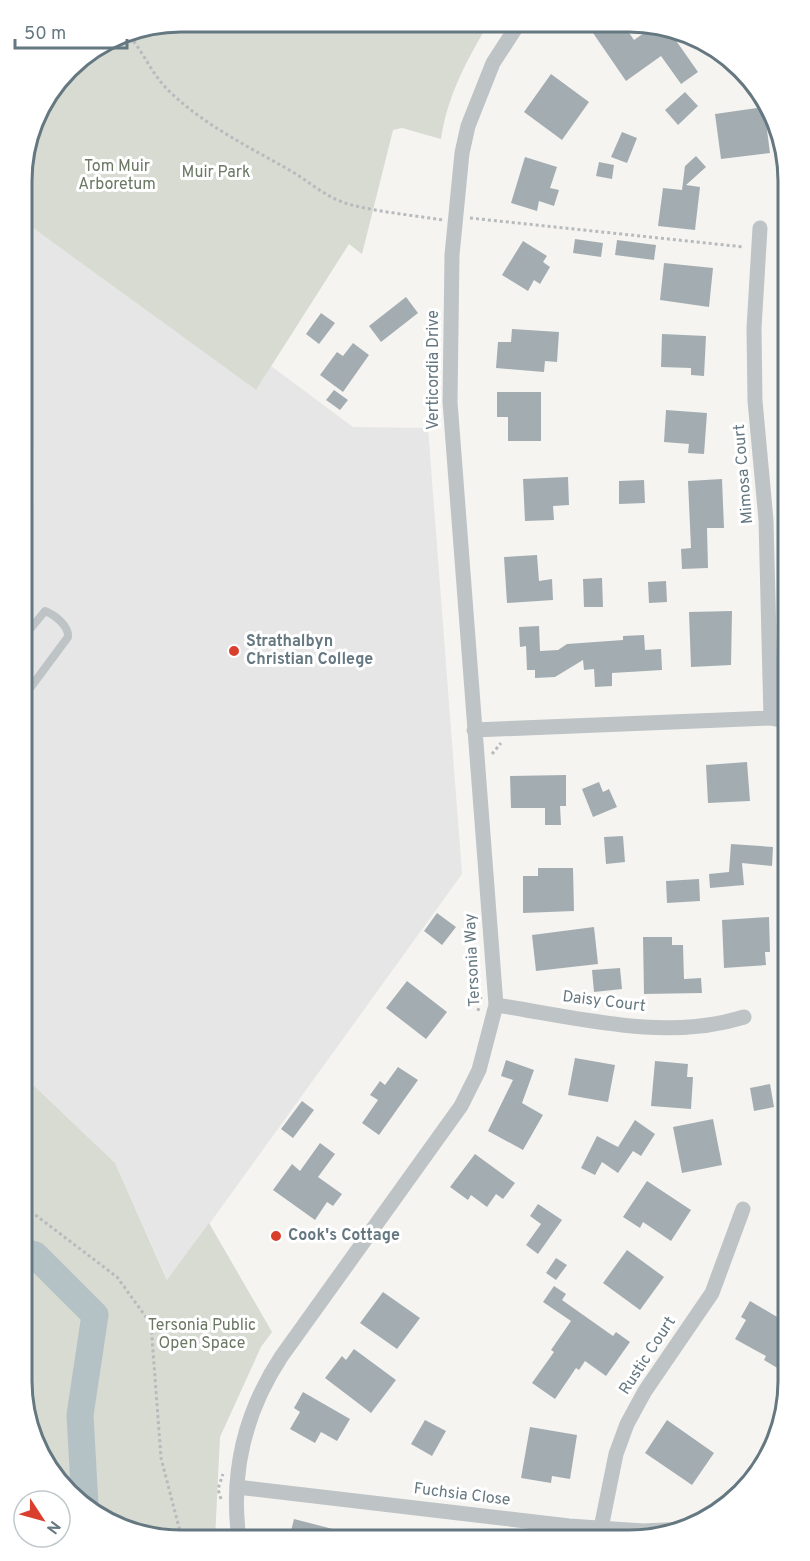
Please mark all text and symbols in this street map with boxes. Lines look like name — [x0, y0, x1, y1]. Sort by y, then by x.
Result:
scale bar — [15, 12, 128, 50]
text: 50 m — [24, 23, 66, 46]
park label: Tom Muir Arboretum — [78, 157, 156, 195]
park label: Muir Park — [182, 163, 250, 183]
street label: Verticordia Drive — [424, 310, 444, 430]
street label: Mimosa Court — [730, 423, 758, 525]
place label: Strathalbyn Christian College — [246, 632, 373, 670]
marker: Strathalbyn Christian College — [227, 644, 241, 658]
street label: Tersonia Way — [461, 913, 485, 1007]
street label: Daisy Court — [561, 987, 647, 1017]
place label: Cook's Cottage — [288, 1226, 400, 1246]
marker: Cook's Cottage — [269, 1229, 283, 1243]
street label: Rustic Court — [615, 1313, 681, 1399]
park label: Tersonia Public Open Space — [148, 1316, 256, 1354]
street label: Fuchsia Close — [412, 1479, 512, 1511]
north arrow — [12, 1489, 72, 1549]
text: N — [41, 1516, 64, 1537]

